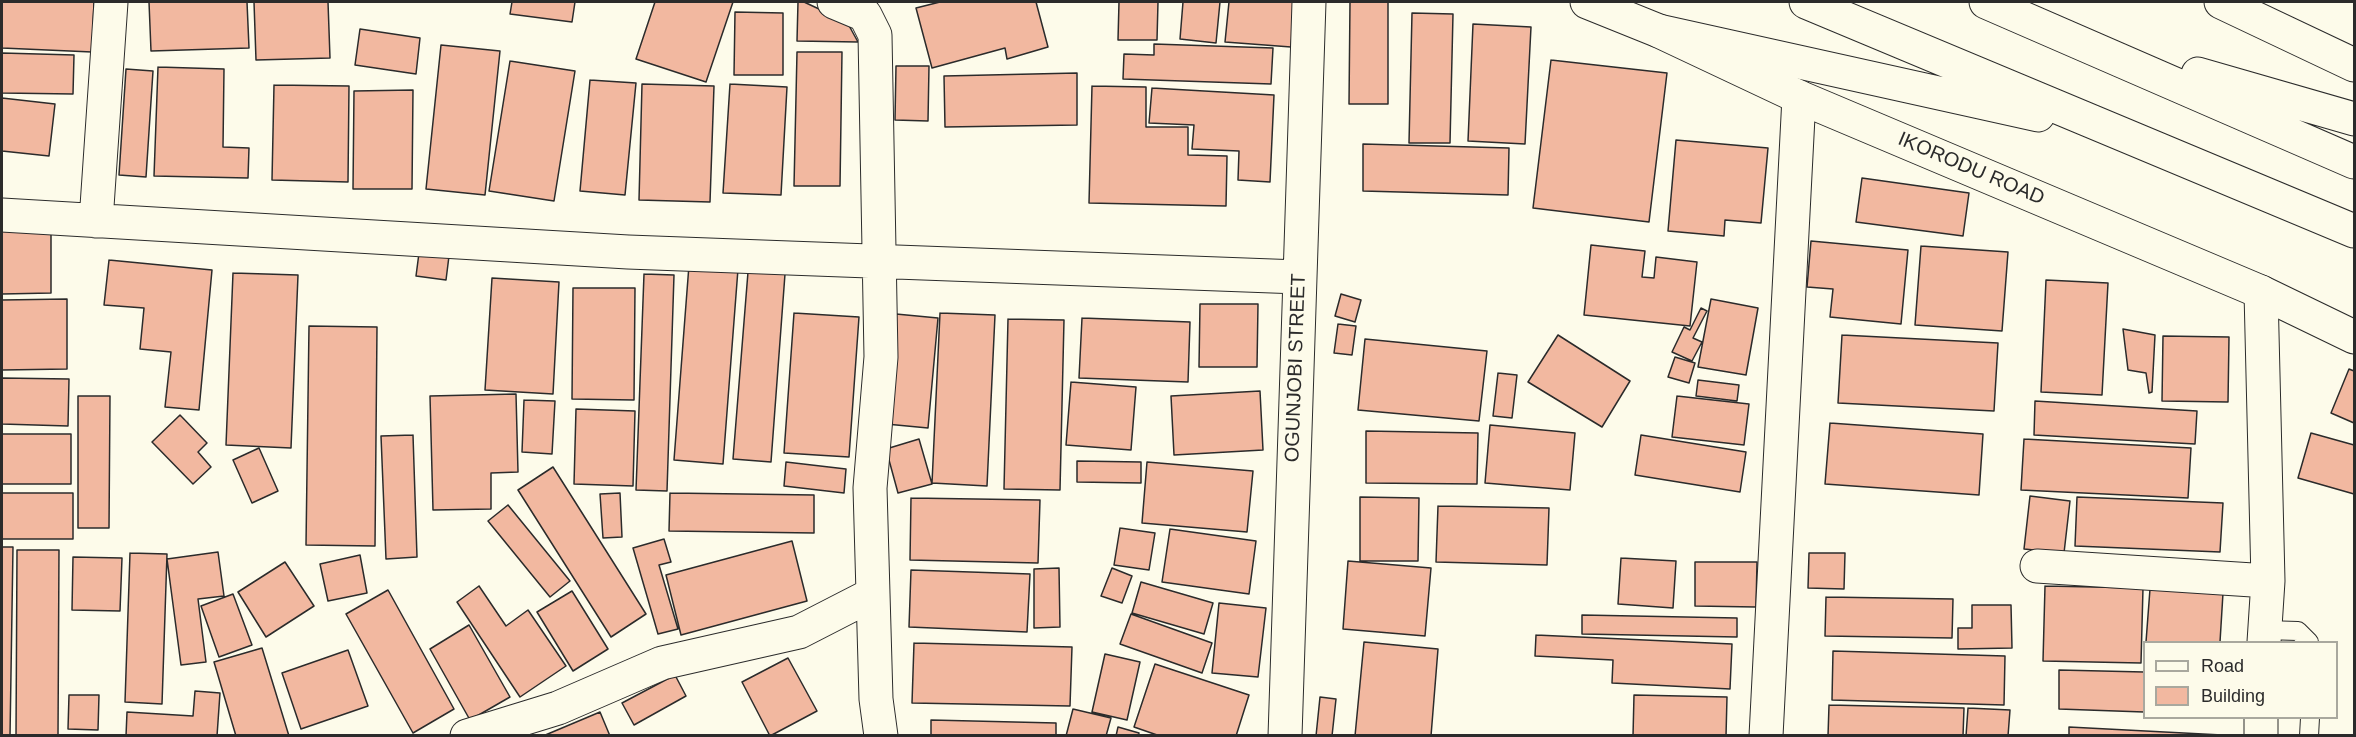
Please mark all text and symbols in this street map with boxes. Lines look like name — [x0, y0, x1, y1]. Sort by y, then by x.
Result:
street label: IKORODU ROAD — [1894, 127, 2048, 211]
street label: OGUNJOBI STREET — [1281, 273, 1311, 463]
legend — [2143, 641, 2338, 719]
text: Road — [2201, 656, 2244, 676]
text: Building — [2201, 686, 2265, 706]

